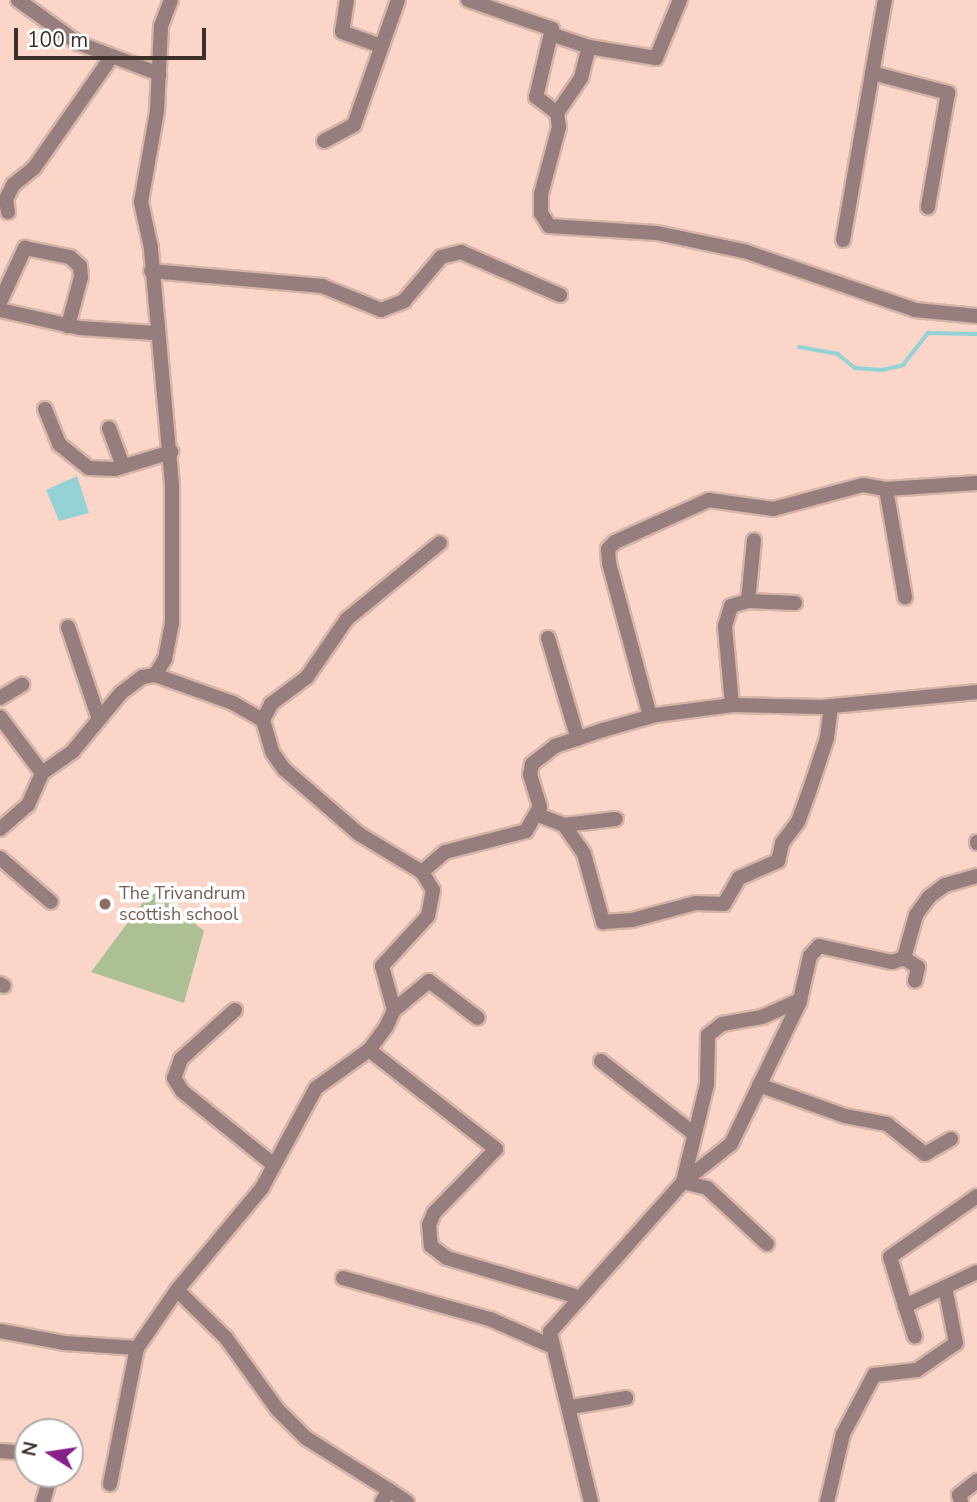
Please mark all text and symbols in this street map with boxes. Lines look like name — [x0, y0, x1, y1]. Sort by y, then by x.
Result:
scale bar — [18, 14, 210, 58]
text: 100 m — [27, 26, 88, 54]
place label: The Trivandrum scottish school — [119, 883, 246, 926]
marker: The Trivandrum scottish school — [97, 896, 113, 912]
north arrow — [14, 1418, 84, 1488]
text: N — [16, 1439, 45, 1459]

